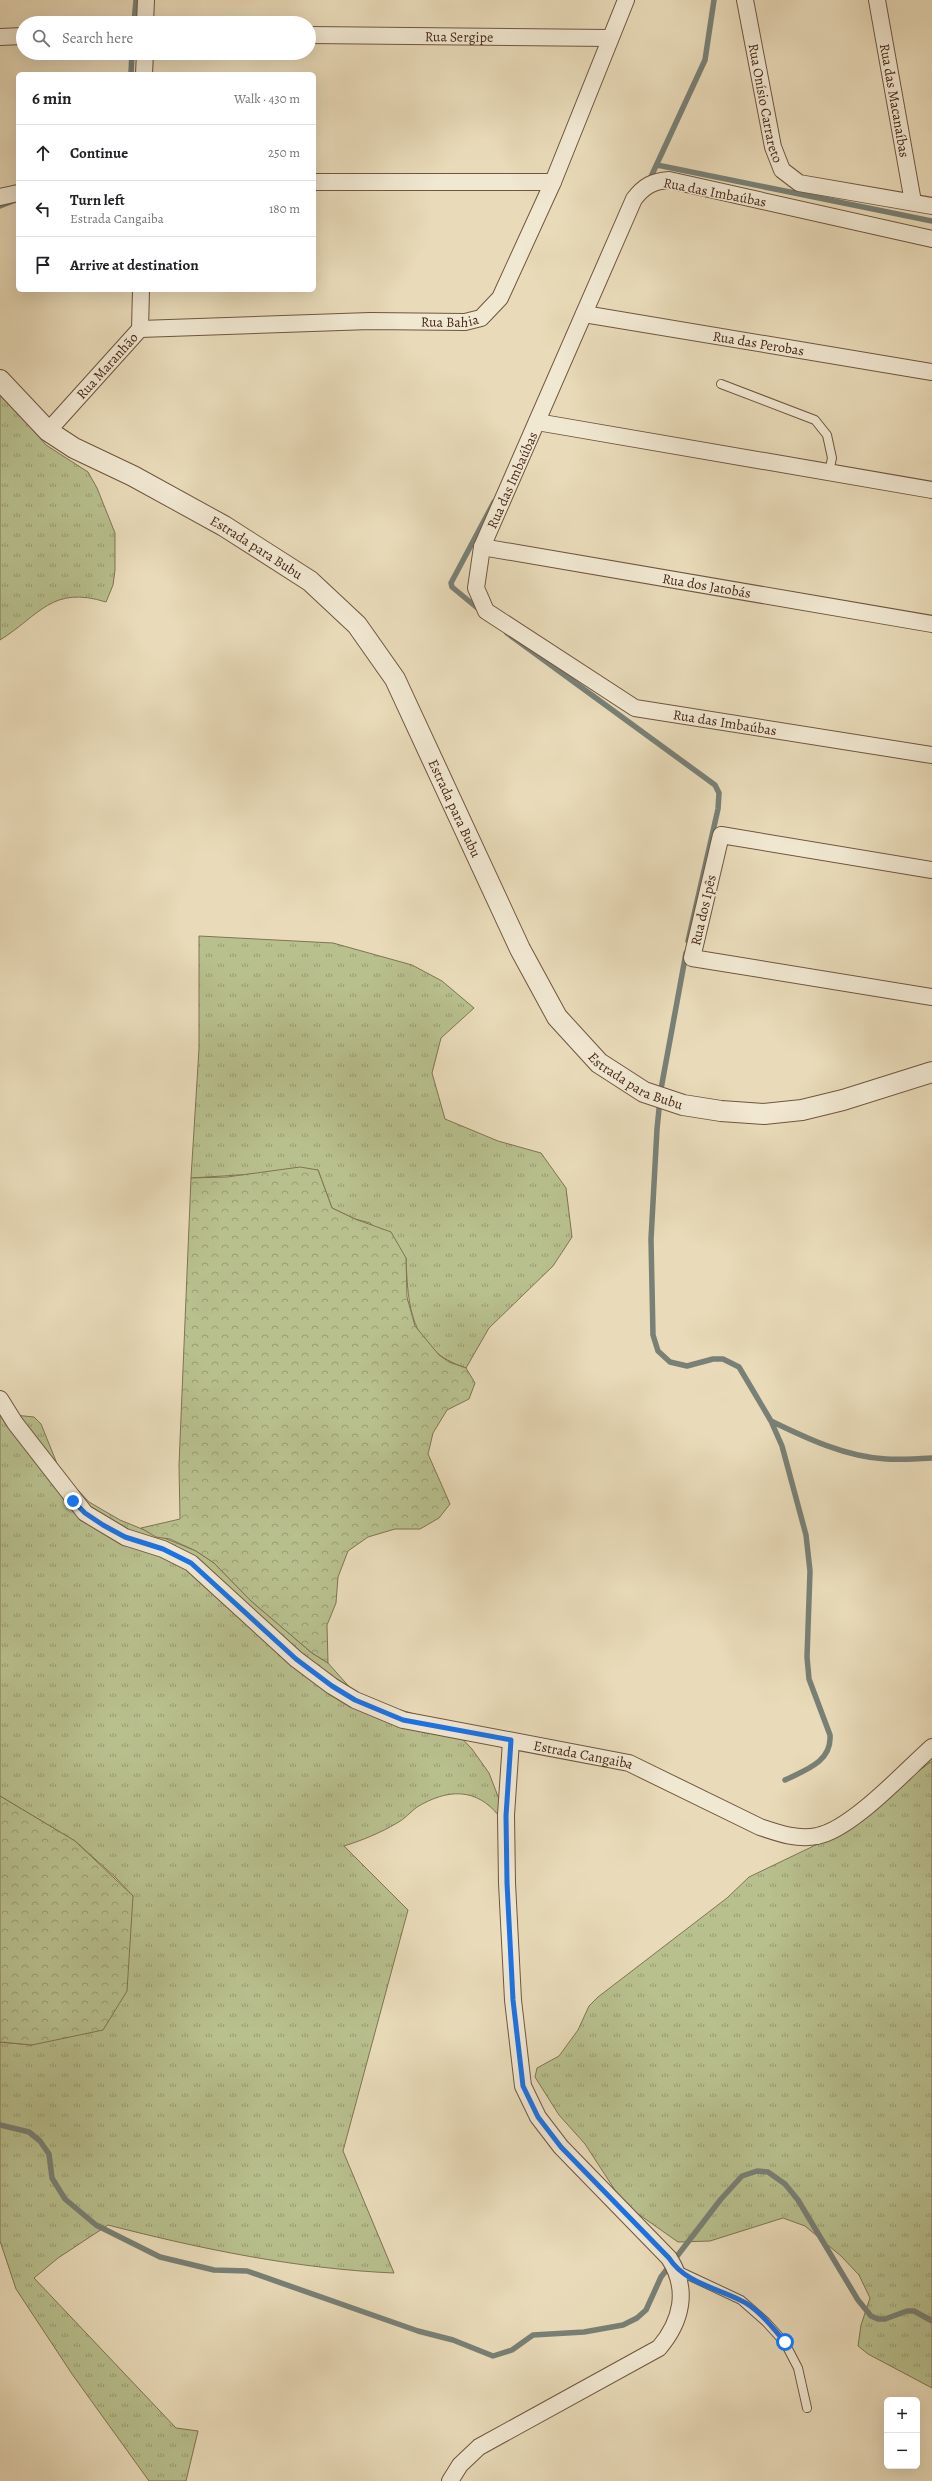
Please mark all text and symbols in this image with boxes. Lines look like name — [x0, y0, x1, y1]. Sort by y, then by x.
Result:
search box — [16, 16, 316, 60]
icon: search — [30, 27, 52, 49]
street label: Rua Sergipe — [425, 27, 493, 47]
text: Search here — [62, 28, 133, 48]
street label: Rua Onísio Carrareto — [743, 42, 787, 166]
street label: Rua das Macanaíbas — [875, 42, 914, 159]
text: 6 min — [32, 87, 72, 110]
text: Walk · 430 m — [234, 90, 300, 107]
icon: ahead — [32, 142, 54, 164]
text: Continue — [70, 143, 128, 163]
text: 250 m — [268, 144, 300, 161]
street label: Rua das Imbaúbas — [662, 173, 768, 212]
text: Turn left — [70, 190, 125, 210]
icon: left — [32, 198, 54, 220]
text: 180 m — [269, 200, 300, 217]
text: Estrada Cangaiba — [70, 210, 164, 227]
icon: arrive — [32, 254, 54, 276]
text: Arrive at destination — [70, 255, 199, 275]
street label: Rua Bahia — [421, 310, 481, 332]
street label: Rua das Perobas — [711, 327, 806, 361]
street label: Rua Maranhão — [72, 329, 142, 403]
street label: Rua das Imbaúbas — [483, 429, 542, 532]
street label: Estrada para Bubu — [207, 511, 307, 584]
street label: Rua dos Jatobás — [661, 569, 752, 603]
street label: Rua das Imbaúbas — [672, 705, 778, 740]
street label: Estrada para Bubu — [423, 756, 485, 861]
street label: Rua dos Ipês — [686, 873, 721, 947]
street label: Estrada para Bubu — [583, 1048, 686, 1114]
route end — [64, 1492, 82, 1510]
street label: Estrada Cangaiba — [532, 1736, 637, 1774]
route start — [776, 2333, 794, 2351]
map controls — [884, 2397, 920, 2469]
button: + — [884, 2397, 920, 2433]
button: − — [884, 2433, 920, 2469]

